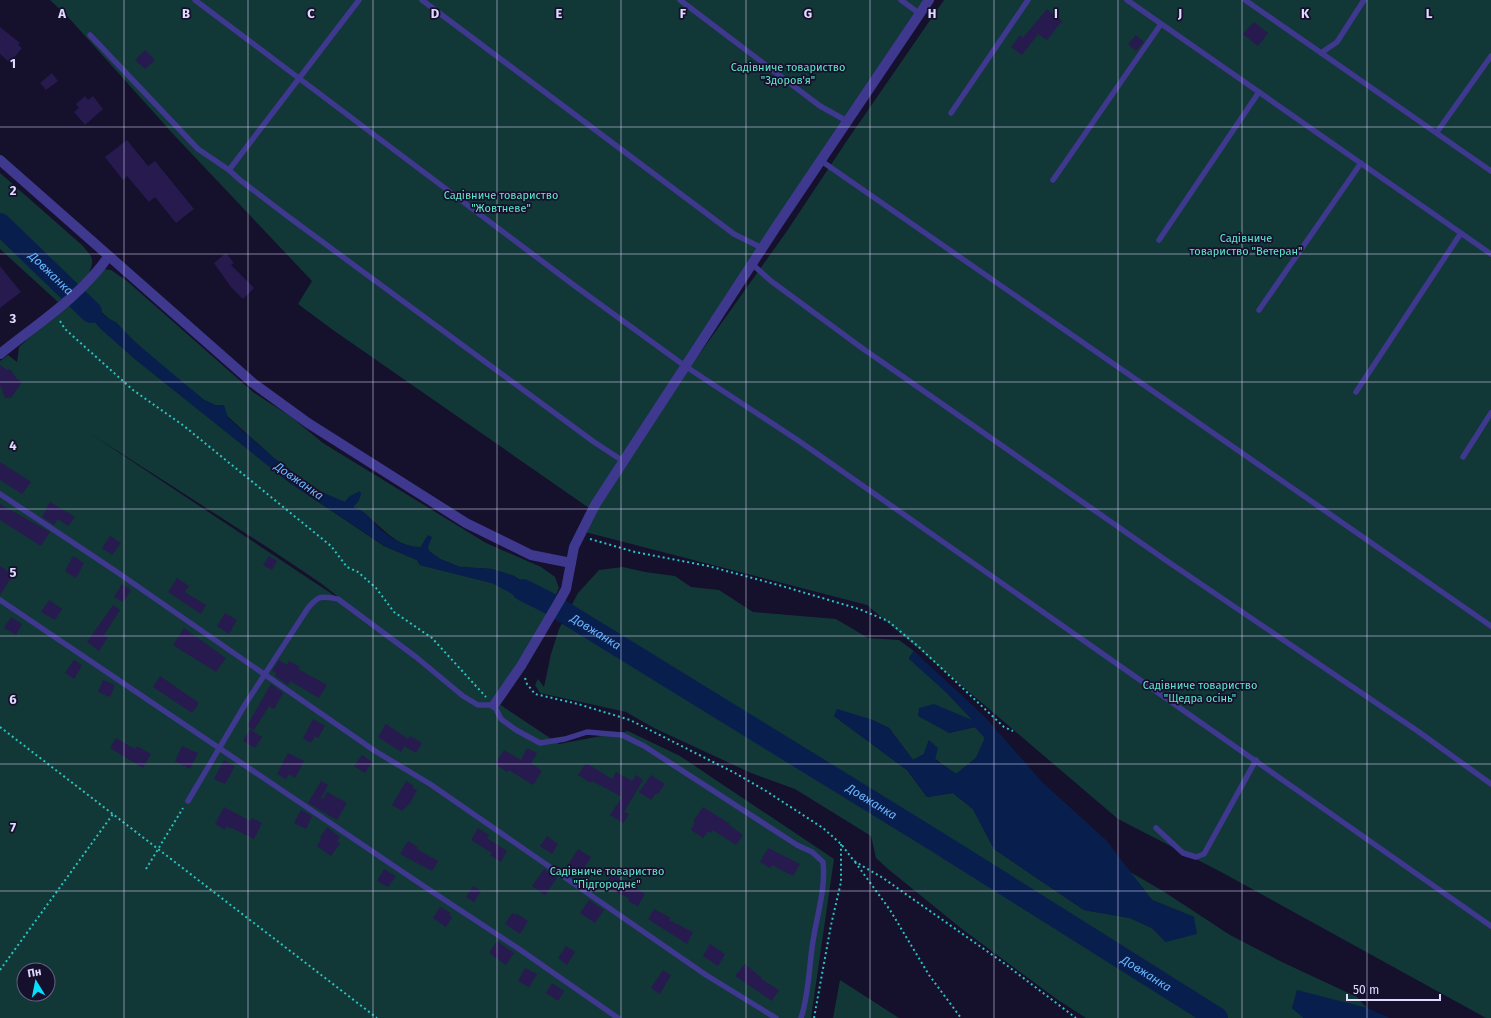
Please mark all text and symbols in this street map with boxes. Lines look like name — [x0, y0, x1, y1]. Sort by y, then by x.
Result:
text: A — [57, 6, 66, 21]
text: B — [182, 6, 190, 21]
text: C — [307, 6, 315, 21]
text: D — [431, 6, 440, 21]
text: E — [556, 6, 563, 21]
text: F — [680, 6, 687, 21]
text: G — [804, 6, 812, 21]
text: H — [928, 6, 936, 21]
text: I — [1054, 6, 1058, 21]
text: J — [1177, 6, 1182, 21]
text: K — [1301, 6, 1310, 21]
text: L — [1426, 6, 1433, 21]
text: 1 — [10, 56, 16, 71]
park label: Садівниче товариство "Здоров'я" — [731, 61, 845, 87]
text: 2 — [10, 183, 17, 198]
park label: Садівниче товариство "Жовтневе" — [444, 189, 558, 215]
park label: Садівниче товариство "Ветеран" — [1190, 232, 1302, 258]
water label: Довжанка — [25, 248, 76, 298]
text: 3 — [9, 311, 17, 326]
text: 4 — [9, 438, 17, 453]
water label: Довжанка — [271, 459, 326, 503]
text: 5 — [10, 565, 17, 580]
water label: Довжанка — [567, 611, 624, 653]
park label: Садівниче товариство "Щедра осінь" — [1143, 679, 1257, 705]
text: 6 — [9, 692, 17, 707]
water label: Довжанка — [843, 780, 899, 822]
text: 7 — [10, 820, 16, 835]
park label: Садівниче товариство "Підгороднє" — [550, 865, 664, 891]
water label: Довжанка — [1118, 952, 1174, 995]
north arrow — [16, 962, 56, 1002]
text: Пн — [26, 965, 42, 980]
scale bar — [1347, 976, 1440, 1002]
text: 50 m — [1353, 983, 1379, 997]

